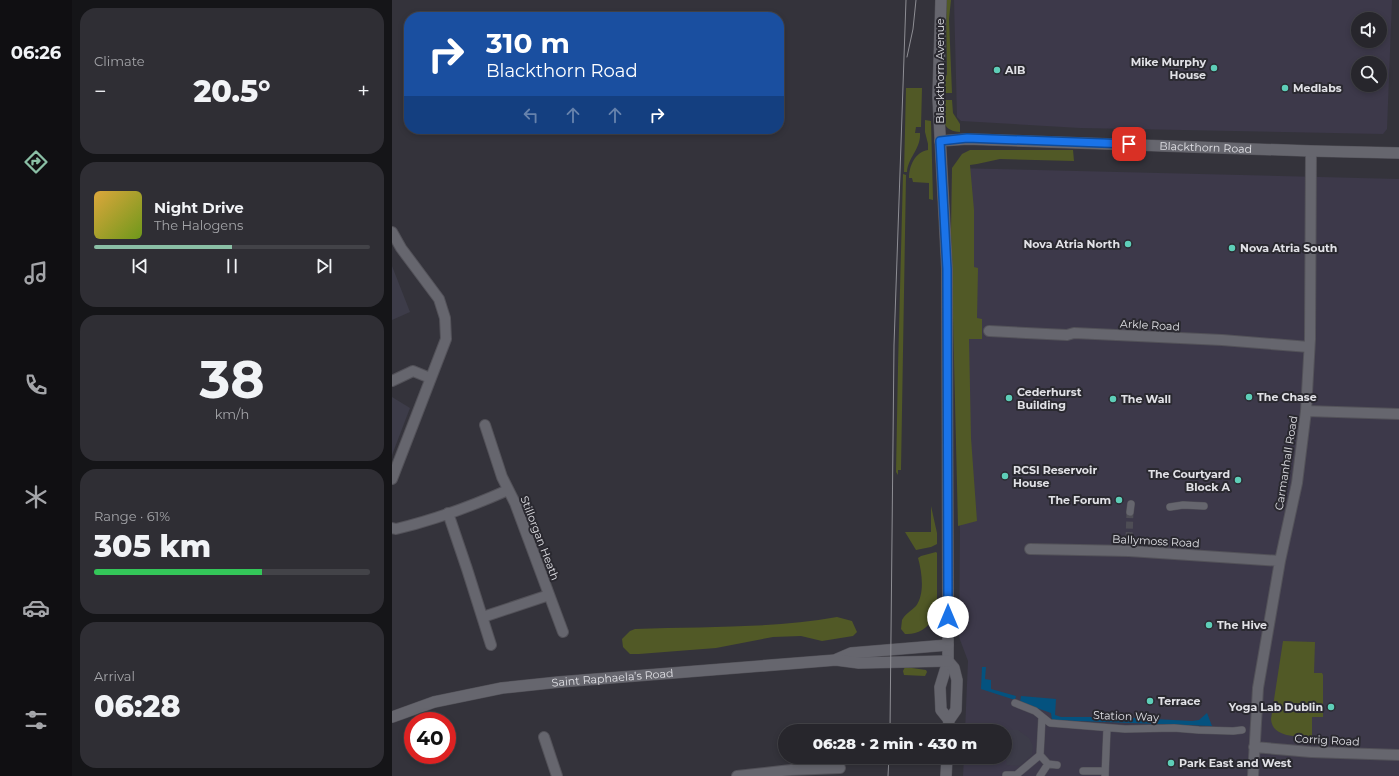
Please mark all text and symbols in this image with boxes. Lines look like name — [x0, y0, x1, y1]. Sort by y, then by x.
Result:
map controls — [1351, 12, 1387, 92]
button: sound — [1351, 12, 1387, 48]
street label: Blackthorn Avenue — [933, 18, 947, 124]
text: 310 m — [486, 26, 570, 60]
icon: right — [420, 28, 472, 80]
text: 06:26 — [11, 42, 61, 64]
text: Climate — [94, 53, 145, 69]
place label: Mike Murphy House — [1131, 55, 1206, 82]
button: search — [1351, 56, 1387, 92]
text: Blackthorn Road — [486, 60, 638, 82]
place label: AIB — [1004, 63, 1025, 77]
marker: Mike Murphy House — [1209, 63, 1219, 73]
marker: AIB — [992, 65, 1002, 75]
text: 20.5° — [193, 73, 271, 110]
text: − — [94, 78, 107, 105]
text: + — [357, 78, 370, 105]
place label: Medlabs — [1293, 81, 1342, 95]
marker: Medlabs — [1280, 83, 1290, 93]
icon: left — [520, 104, 542, 126]
icon: ahead — [562, 104, 584, 126]
icon: ahead — [604, 104, 626, 126]
icon: right — [646, 104, 668, 126]
pin — [1112, 127, 1146, 161]
icon: arrive — [1118, 133, 1140, 155]
street label: Blackthorn Road — [1159, 139, 1252, 156]
icon: directions — [22, 148, 50, 176]
text: Night Drive — [154, 198, 244, 217]
text: The Halogens — [154, 217, 243, 233]
place label: Nova Atria North — [1023, 237, 1120, 251]
marker: Nova Atria North — [1123, 239, 1133, 249]
place label: Nova Atria South — [1240, 241, 1337, 255]
marker: Nova Atria South — [1227, 243, 1237, 253]
icon: previous — [129, 255, 151, 277]
icon: pause — [221, 255, 243, 277]
icon: next — [313, 255, 335, 277]
icon: music — [22, 259, 50, 287]
street label: Arkle Road — [1120, 316, 1180, 334]
text: 38 — [199, 348, 265, 411]
icon: phone — [22, 371, 50, 399]
place label: Cederhurst Building — [1017, 385, 1082, 412]
place label: The Chase — [1257, 390, 1317, 404]
place label: The Wall — [1121, 392, 1171, 406]
marker: The Chase — [1244, 392, 1254, 402]
marker: Cederhurst Building — [1004, 393, 1014, 403]
marker: The Wall — [1108, 394, 1118, 404]
text: km/h — [215, 406, 249, 422]
street label: Carmanhall Road — [1272, 415, 1300, 511]
place label: RCSI Reservoir House — [1013, 463, 1097, 490]
place label: The Courtyard Block A — [1148, 467, 1231, 494]
marker: RCSI Reservoir House — [1000, 471, 1010, 481]
marker: The Courtyard Block A — [1233, 475, 1243, 485]
icon: climate — [22, 483, 50, 511]
place label: The Forum — [1049, 493, 1111, 507]
street label: Stillorgan Heath — [517, 494, 563, 582]
marker: The Forum — [1114, 495, 1124, 505]
text: Range · 61% — [94, 508, 170, 524]
text: 305 km — [94, 528, 211, 565]
street label: Ballymoss Road — [1112, 532, 1200, 550]
icon: car — [22, 594, 50, 622]
position arrow — [927, 596, 969, 638]
place label: The Hive — [1217, 618, 1267, 632]
marker: The Hive — [1204, 620, 1214, 630]
street label: Saint Raphaela’s Road — [551, 666, 674, 690]
text: Arrival — [94, 668, 135, 684]
text: 06:28 — [94, 688, 181, 725]
place label: Terrace — [1158, 694, 1200, 708]
marker: Terrace — [1145, 696, 1155, 706]
place label: Yoga Lab Dublin — [1228, 700, 1323, 714]
marker: Yoga Lab Dublin — [1326, 702, 1336, 712]
icon: filters — [22, 706, 50, 734]
street label: Station Way — [1093, 708, 1159, 724]
speed limit sign: 40 — [404, 712, 456, 764]
street label: Corrig Road — [1294, 731, 1360, 749]
text: 06:28 · 2 min · 430 m — [813, 734, 977, 753]
place label: Park East and West — [1179, 756, 1292, 770]
marker: Park East and West — [1166, 758, 1176, 768]

